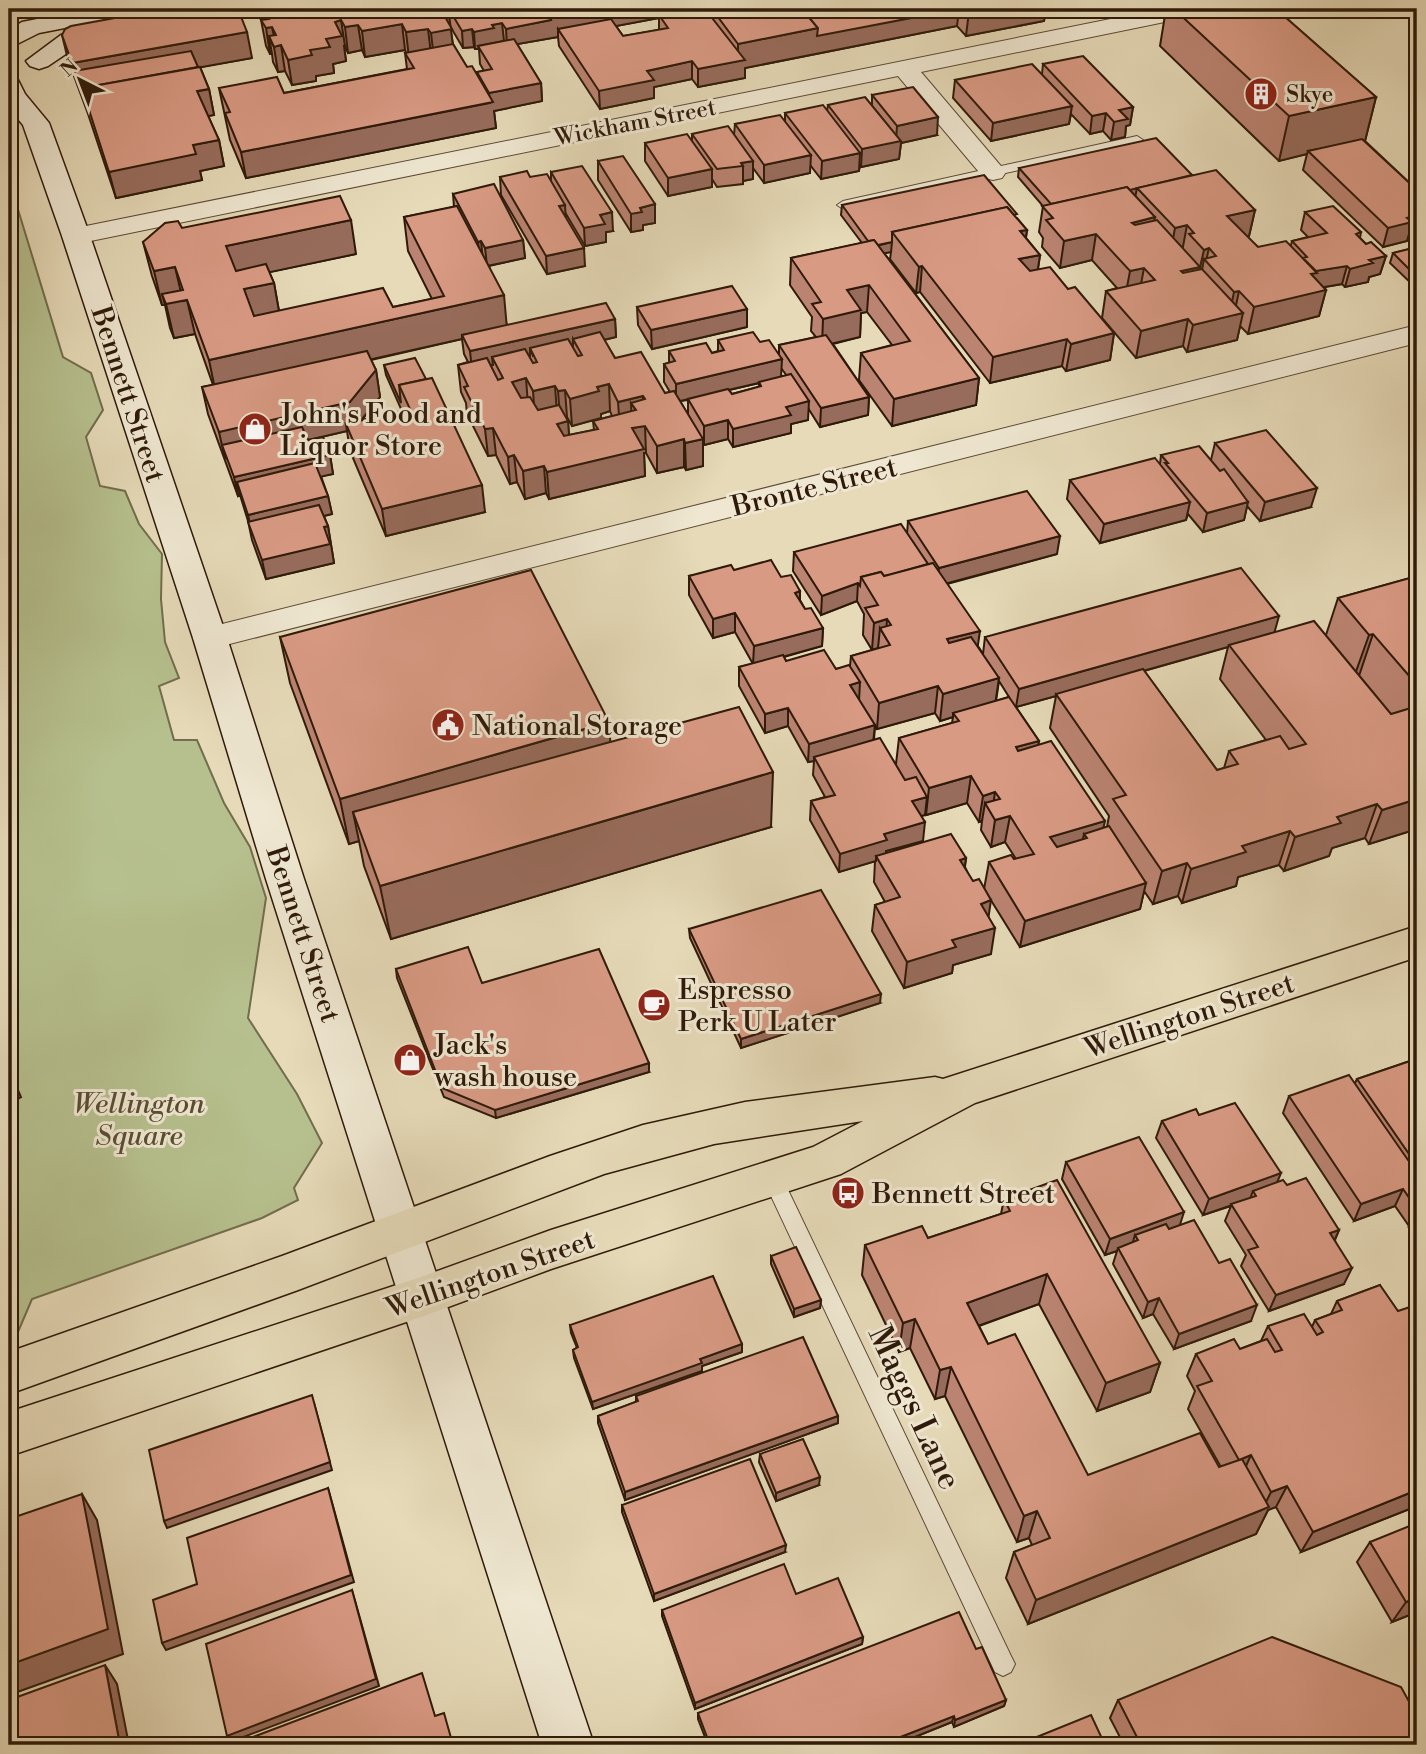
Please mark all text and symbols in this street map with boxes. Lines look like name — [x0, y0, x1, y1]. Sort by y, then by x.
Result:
north arrow — [46, 46, 116, 116]
text: N — [56, 54, 83, 82]
building icon: Skye — [1242, 75, 1280, 113]
place label: Skye — [1286, 81, 1333, 109]
street label: Wickham Street — [551, 94, 718, 153]
street label: Bennett Street — [82, 301, 173, 487]
place label: John's Food and Liquor Store — [279, 397, 482, 464]
shop icon: John's Food and Liquor Store — [236, 410, 274, 448]
street label: Bronte Street — [727, 450, 901, 525]
public building icon: National Storage — [429, 706, 467, 744]
place label: National Storage — [472, 709, 682, 744]
street label: Bennett Street — [257, 841, 348, 1027]
street label: Wellington Street — [1079, 966, 1299, 1067]
place label: Espresso Perk U Later — [678, 973, 837, 1040]
cafe icon: Espresso Perk U Later — [635, 986, 673, 1024]
place label: Jack's wash house — [433, 1028, 577, 1095]
shop icon: Jack's wash house — [391, 1041, 429, 1079]
park label: Wellington Square — [73, 1087, 205, 1154]
bus stop icon: Bennett Street — [829, 1174, 867, 1212]
place label: Bennett Street — [871, 1177, 1055, 1212]
street label: Wellington Street — [381, 1222, 600, 1327]
street label: Maggs Lane — [858, 1320, 970, 1497]

